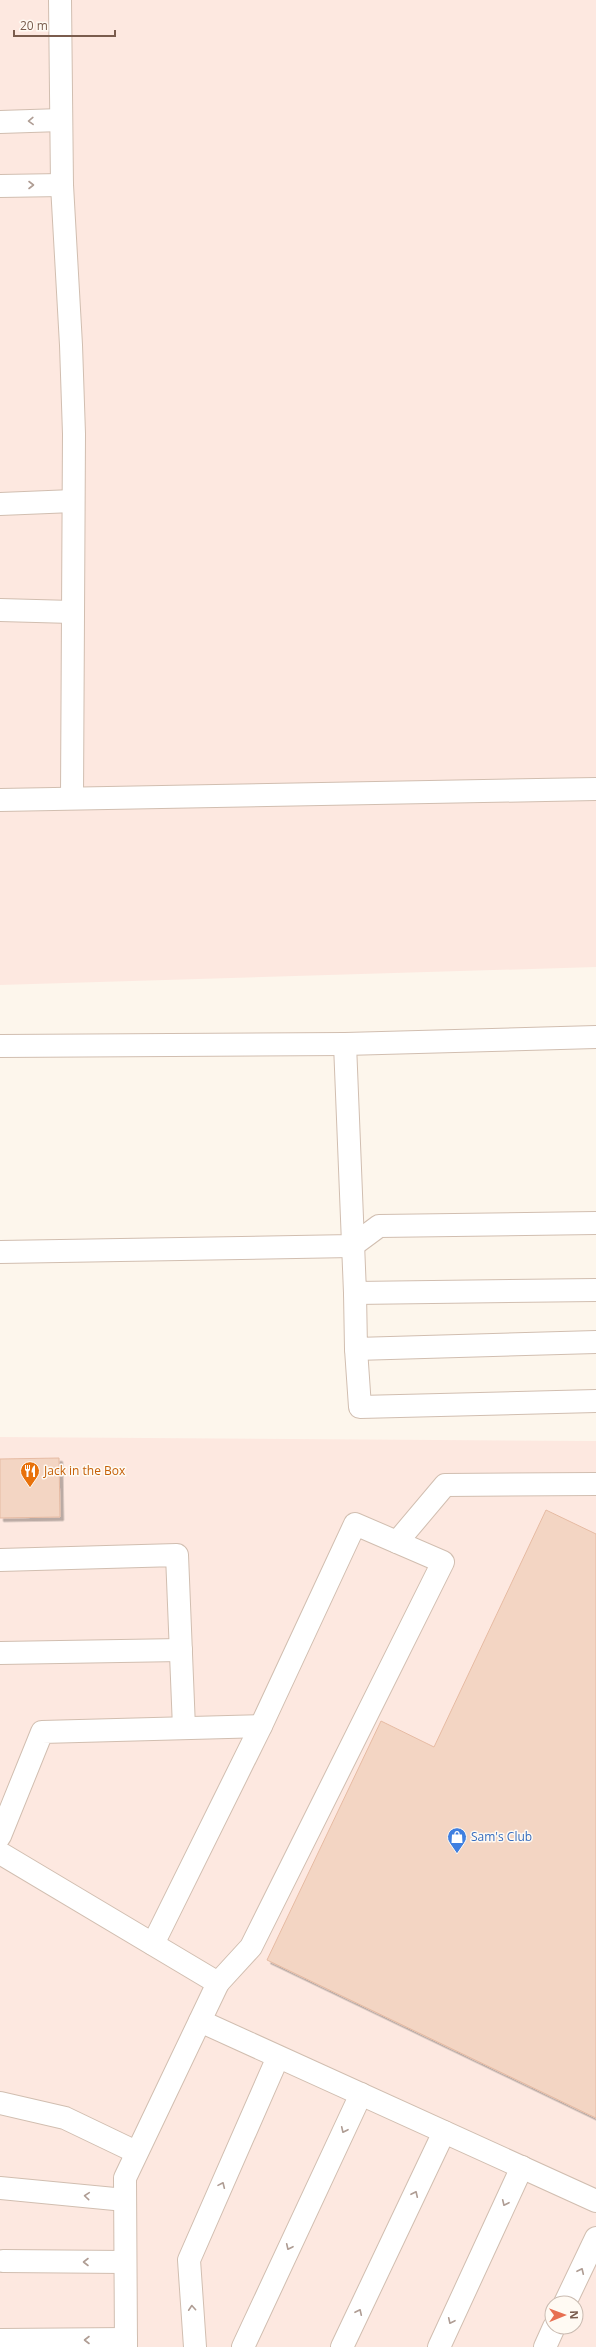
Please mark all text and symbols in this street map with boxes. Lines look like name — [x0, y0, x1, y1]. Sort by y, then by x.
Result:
scale bar — [14, 12, 115, 38]
text: 20 m — [20, 17, 48, 34]
one-way arrow — [28, 117, 34, 125]
one-way arrow — [28, 181, 34, 190]
restaurant icon: Jack in the Box — [19, 1460, 41, 1488]
place label: Jack in the Box — [43, 1462, 126, 1479]
shop icon: Sam's Club — [446, 1826, 468, 1854]
place label: Sam's Club — [471, 1828, 532, 1845]
one-way arrow — [341, 2125, 349, 2133]
one-way arrow — [217, 2182, 225, 2189]
one-way arrow — [410, 2191, 418, 2199]
one-way arrow — [84, 2192, 90, 2201]
one-way arrow — [502, 2199, 510, 2206]
one-way arrow — [286, 2243, 294, 2251]
one-way arrow — [83, 2258, 89, 2266]
one-way arrow — [576, 2267, 584, 2275]
north arrow — [544, 2295, 584, 2335]
one-way arrow — [188, 2305, 197, 2311]
one-way arrow — [354, 2308, 362, 2316]
text: N — [567, 2310, 582, 2319]
one-way arrow — [448, 2316, 456, 2324]
one-way arrow — [84, 2335, 90, 2344]

